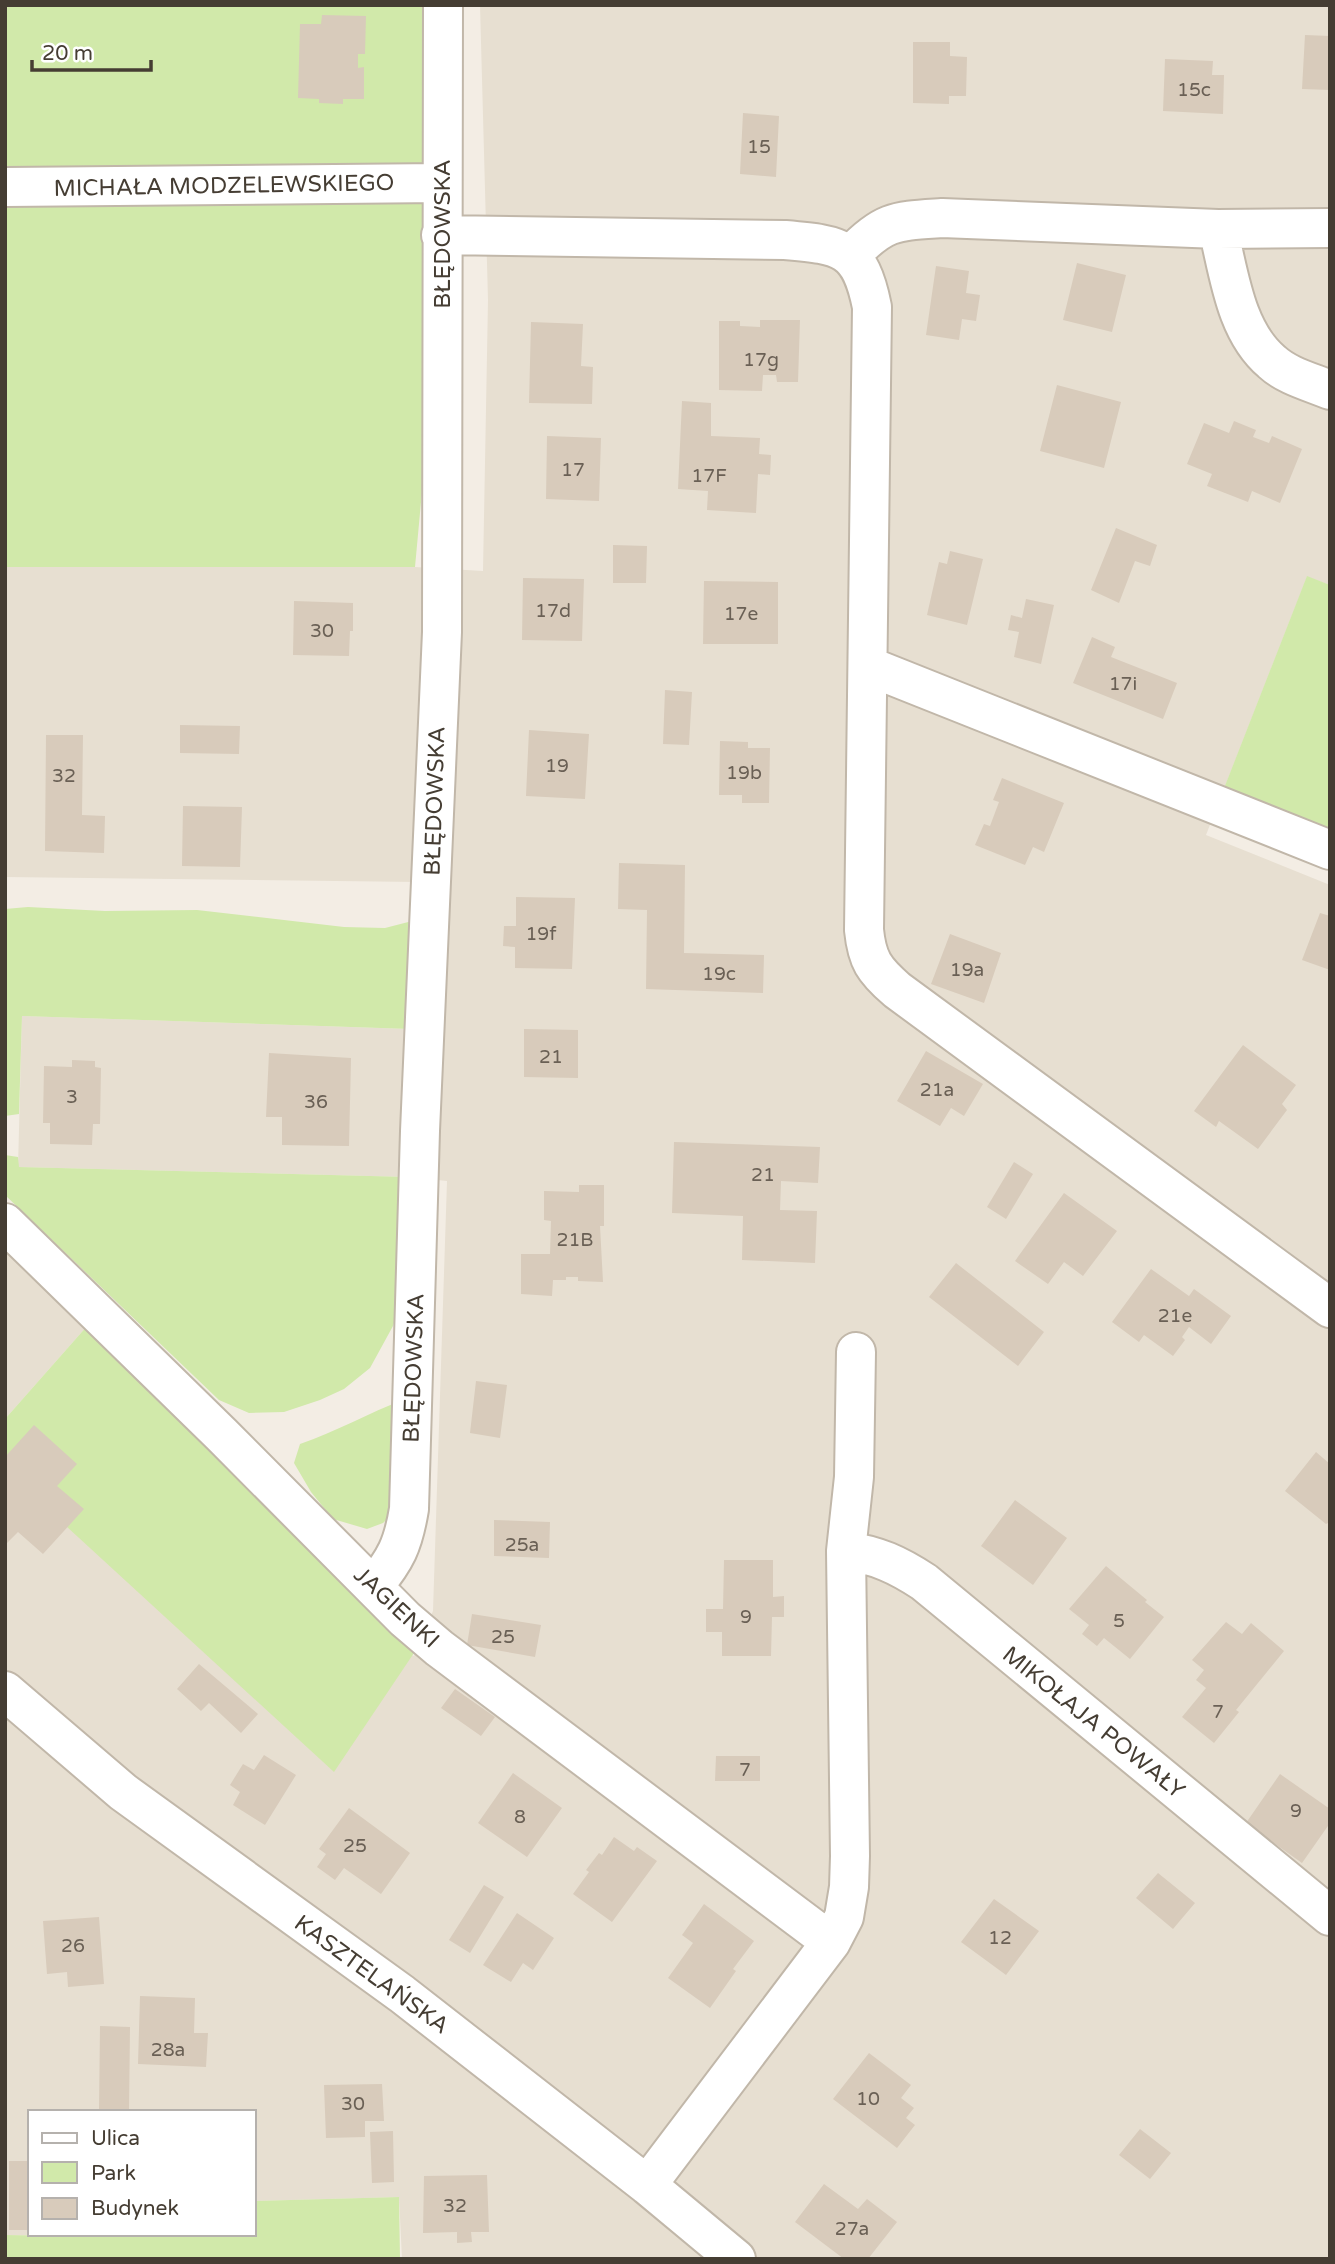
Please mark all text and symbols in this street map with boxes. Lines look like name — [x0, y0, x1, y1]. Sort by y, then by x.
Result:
scale bar — [32, 28, 150, 72]
text: 20 m — [42, 41, 93, 66]
house number: 15c — [1177, 79, 1211, 101]
house number: 15 — [747, 136, 771, 158]
street label: BŁĘDOWSKA — [429, 159, 457, 309]
street label: MICHAŁA MODZELEWSKIEGO — [53, 169, 395, 203]
house number: 17g — [743, 349, 779, 371]
house number: 17 — [561, 459, 585, 481]
house number: 17F — [691, 465, 727, 487]
house number: 17d — [535, 600, 571, 622]
house number: 17e — [724, 603, 758, 625]
house number: 30 — [310, 620, 334, 642]
house number: 17i — [1109, 673, 1137, 695]
street label: BŁĘDOWSKA — [418, 726, 452, 876]
house number: 19 — [545, 755, 569, 777]
house number: 19b — [726, 762, 762, 784]
house number: 32 — [52, 765, 76, 787]
house number: 19f — [525, 923, 557, 945]
house number: 19a — [950, 959, 984, 981]
house number: 19c — [702, 963, 736, 985]
house number: 21 — [539, 1046, 563, 1068]
house number: 21a — [920, 1079, 954, 1101]
house number: 3 — [66, 1086, 78, 1108]
house number: 36 — [304, 1091, 328, 1113]
house number: 21 — [751, 1164, 775, 1186]
house number: 21B — [556, 1229, 594, 1251]
street label: BŁĘDOWSKA — [397, 1293, 431, 1443]
house number: 21e — [1158, 1305, 1192, 1327]
house number: 25a — [505, 1534, 539, 1556]
street label: JAGIENKI — [348, 1561, 445, 1654]
house number: 9 — [740, 1606, 752, 1628]
house number: 5 — [1113, 1610, 1125, 1632]
house number: 25 — [491, 1626, 515, 1648]
street label: MIKOŁAJA POWAŁY — [996, 1641, 1190, 1805]
house number: 7 — [1212, 1701, 1224, 1723]
house number: 7 — [739, 1759, 751, 1781]
house number: 9 — [1290, 1800, 1302, 1822]
house number: 8 — [514, 1806, 526, 1828]
house number: 25 — [343, 1835, 367, 1857]
street label: KASZTELAŃSKA — [289, 1909, 454, 2040]
house number: 12 — [988, 1927, 1012, 1949]
house number: 26 — [61, 1935, 85, 1957]
house number: 28a — [151, 2039, 185, 2061]
house number: 10 — [856, 2088, 880, 2110]
house number: 30 — [341, 2093, 365, 2115]
legend — [28, 2110, 256, 2236]
text: Ulica — [91, 2126, 140, 2151]
text: Park — [91, 2161, 136, 2186]
house number: 32 — [443, 2195, 467, 2217]
text: Budynek — [91, 2196, 179, 2221]
house number: 27a — [835, 2218, 869, 2240]

